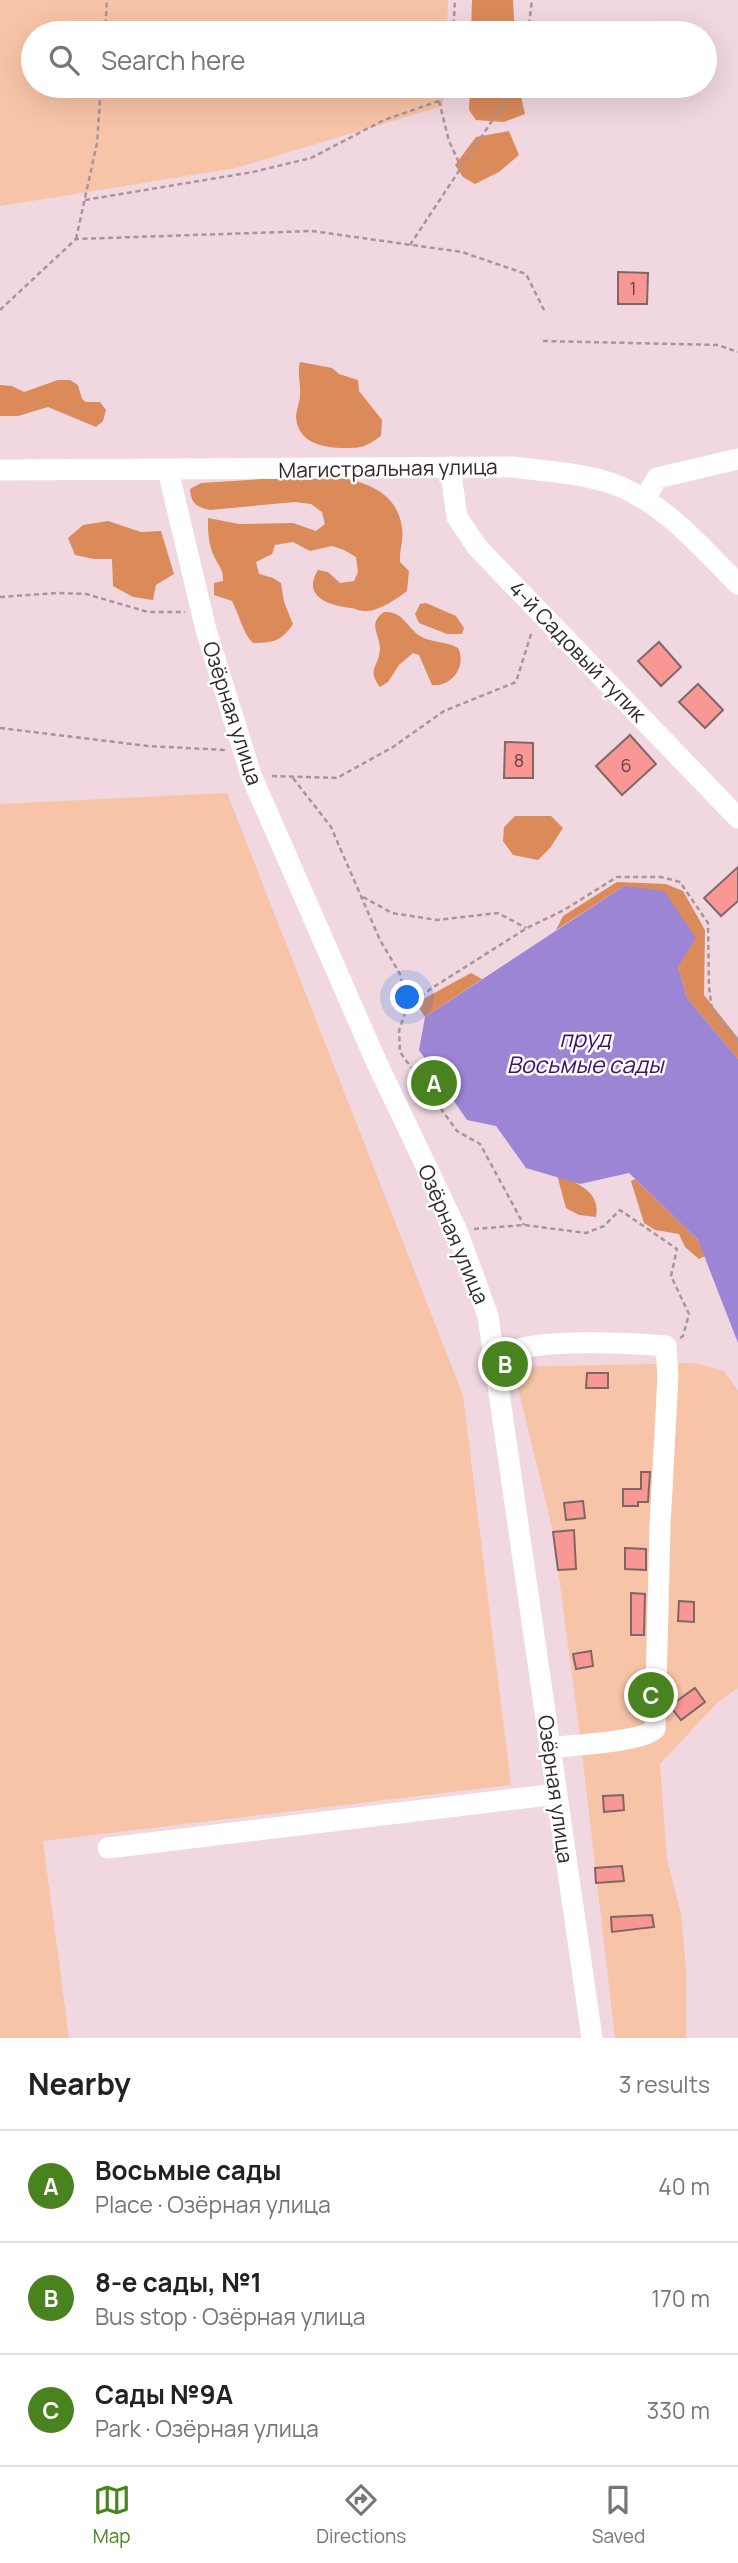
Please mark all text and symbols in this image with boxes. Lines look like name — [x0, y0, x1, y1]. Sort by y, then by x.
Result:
search box — [21, 21, 717, 98]
icon: search — [45, 41, 83, 79]
text: Search here — [101, 42, 246, 78]
house number: 1 — [629, 276, 637, 300]
street label: Магистральная улица — [278, 452, 498, 484]
street label: 4-й Садовый тупик — [503, 574, 653, 728]
street label: Озёрная улица — [197, 638, 269, 788]
house number: 8 — [514, 748, 524, 772]
house number: 6 — [620, 753, 632, 777]
your location — [390, 980, 424, 1014]
water label: пруд Восьмые сады — [507, 1022, 665, 1080]
pin: A — [411, 1057, 457, 1109]
street label: Озёрная улица — [412, 1160, 496, 1308]
pin: B — [482, 1338, 528, 1390]
pin: C — [628, 1669, 674, 1721]
street label: Озёрная улица — [532, 1713, 580, 1865]
text: Nearby — [28, 2063, 131, 2104]
text: 3 results — [619, 2068, 710, 2100]
text: Восьмые сады — [95, 2152, 282, 2188]
text: A — [43, 2170, 59, 2202]
text: 40 m — [658, 2170, 710, 2202]
text: Place · Озёрная улица — [95, 2188, 331, 2220]
text: 8-е сады, №1 — [95, 2264, 262, 2300]
text: B — [44, 2282, 58, 2314]
text: 170 m — [651, 2282, 710, 2314]
text: Bus stop · Озёрная улица — [95, 2300, 365, 2332]
text: Сады №9А — [95, 2376, 233, 2412]
text: C — [43, 2394, 60, 2426]
text: 330 m — [646, 2394, 710, 2426]
text: Park · Озёрная улица — [95, 2412, 319, 2444]
tab: Map — [93, 2481, 131, 2549]
tab: Directions — [316, 2481, 406, 2549]
tab: Saved — [592, 2481, 645, 2549]

